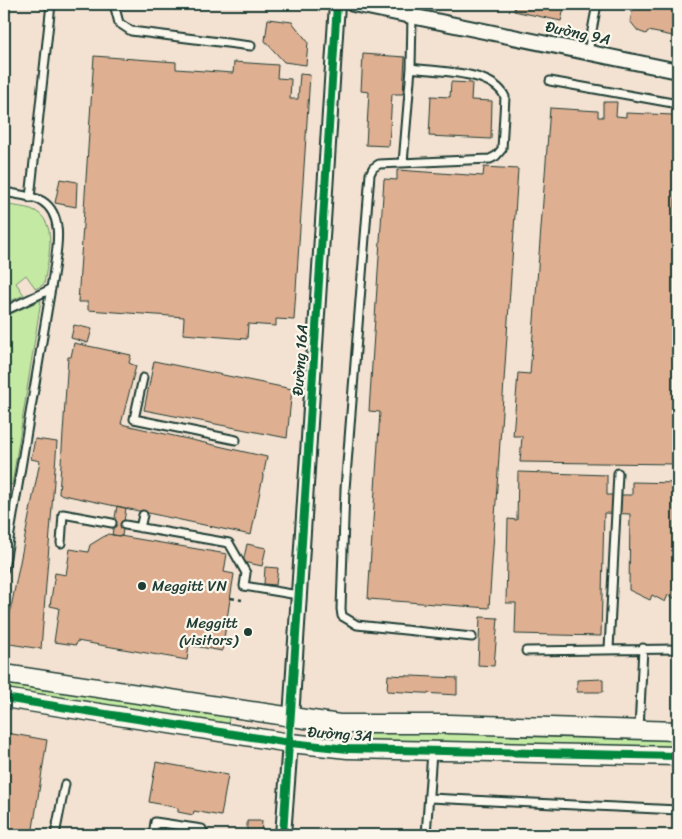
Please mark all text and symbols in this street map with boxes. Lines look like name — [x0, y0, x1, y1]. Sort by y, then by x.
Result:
street label: Đường 9A — [543, 13, 613, 53]
street label: Đường 16A — [285, 323, 315, 397]
place label: Meggitt VN — [152, 573, 227, 599]
marker: Meggitt VN — [136, 580, 148, 592]
place label: Meggitt (visitors) — [179, 610, 239, 653]
marker: Meggitt (visitors) — [242, 626, 254, 638]
street label: Đường 3A — [307, 719, 373, 749]

